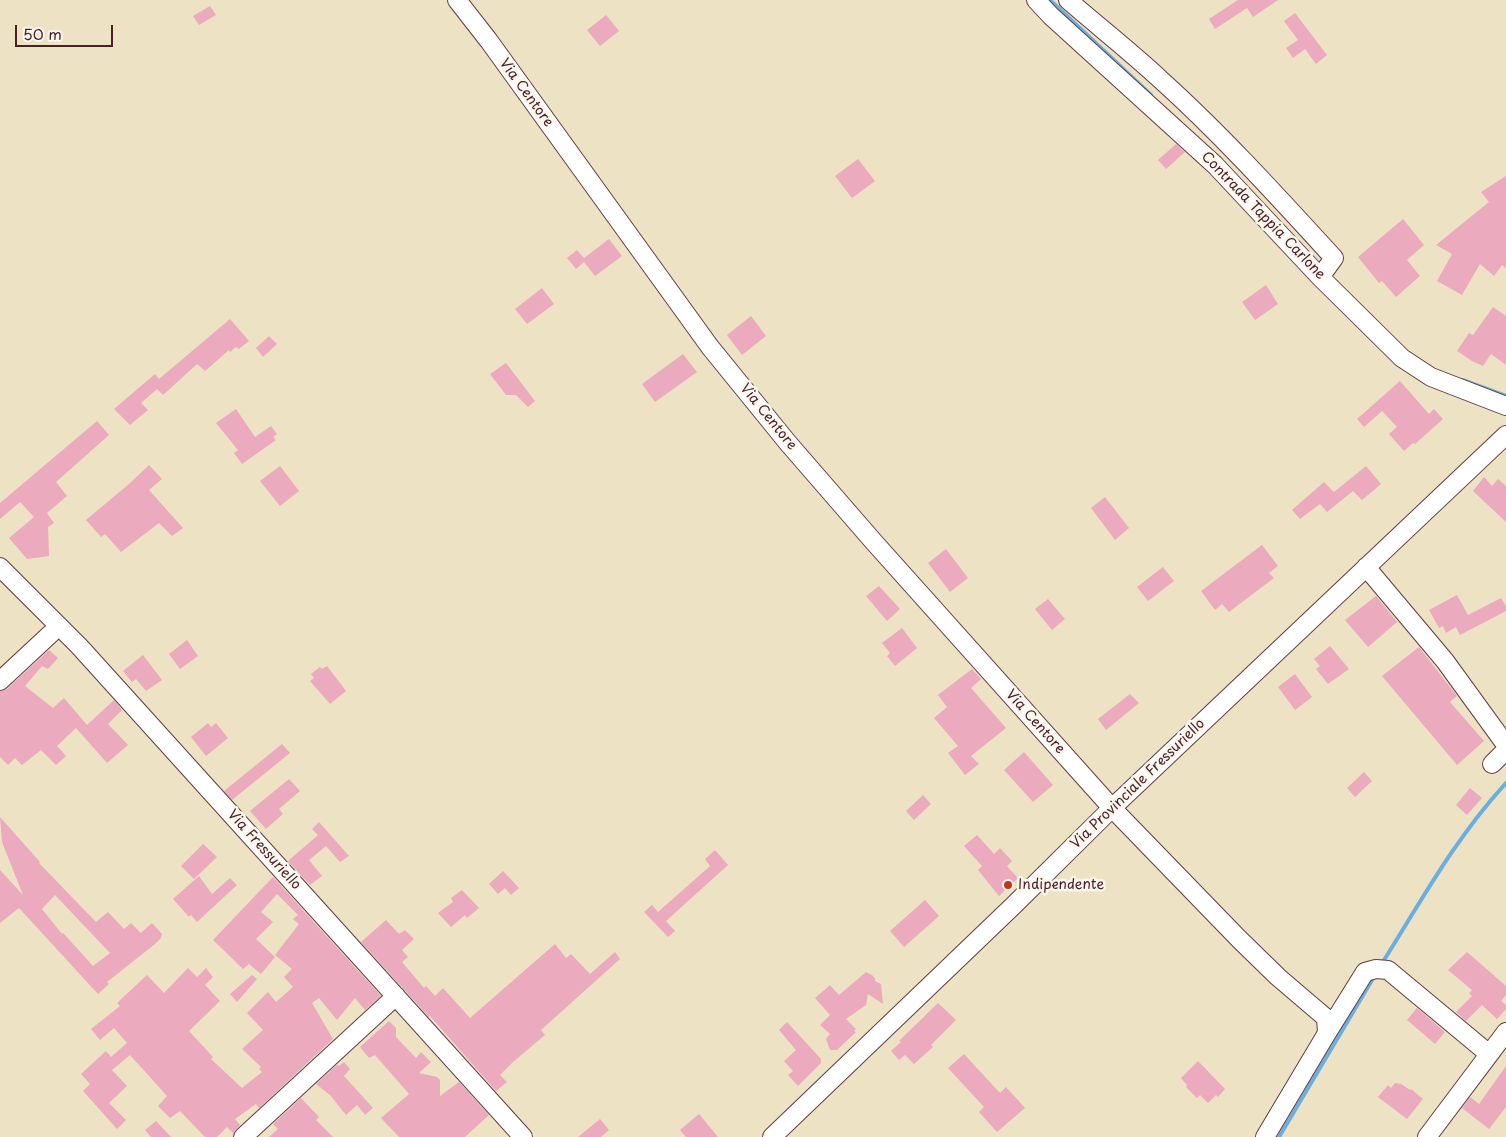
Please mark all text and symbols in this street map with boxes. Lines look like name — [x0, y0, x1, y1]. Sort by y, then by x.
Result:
scale bar — [18, 15, 115, 47]
text: 50 m — [23, 22, 62, 45]
street label: Via Centore — [496, 56, 556, 130]
street label: Contrada Tappia Carlone — [1197, 149, 1329, 283]
street label: Via Centore — [736, 380, 800, 454]
street label: Via Centore — [1002, 687, 1068, 757]
street label: Via Provinciale Fressuriello — [1068, 716, 1208, 852]
street label: Via Fressuriello — [224, 807, 304, 893]
place label: Indipendente — [1018, 877, 1104, 893]
marker: Indipendente — [1002, 879, 1014, 891]

